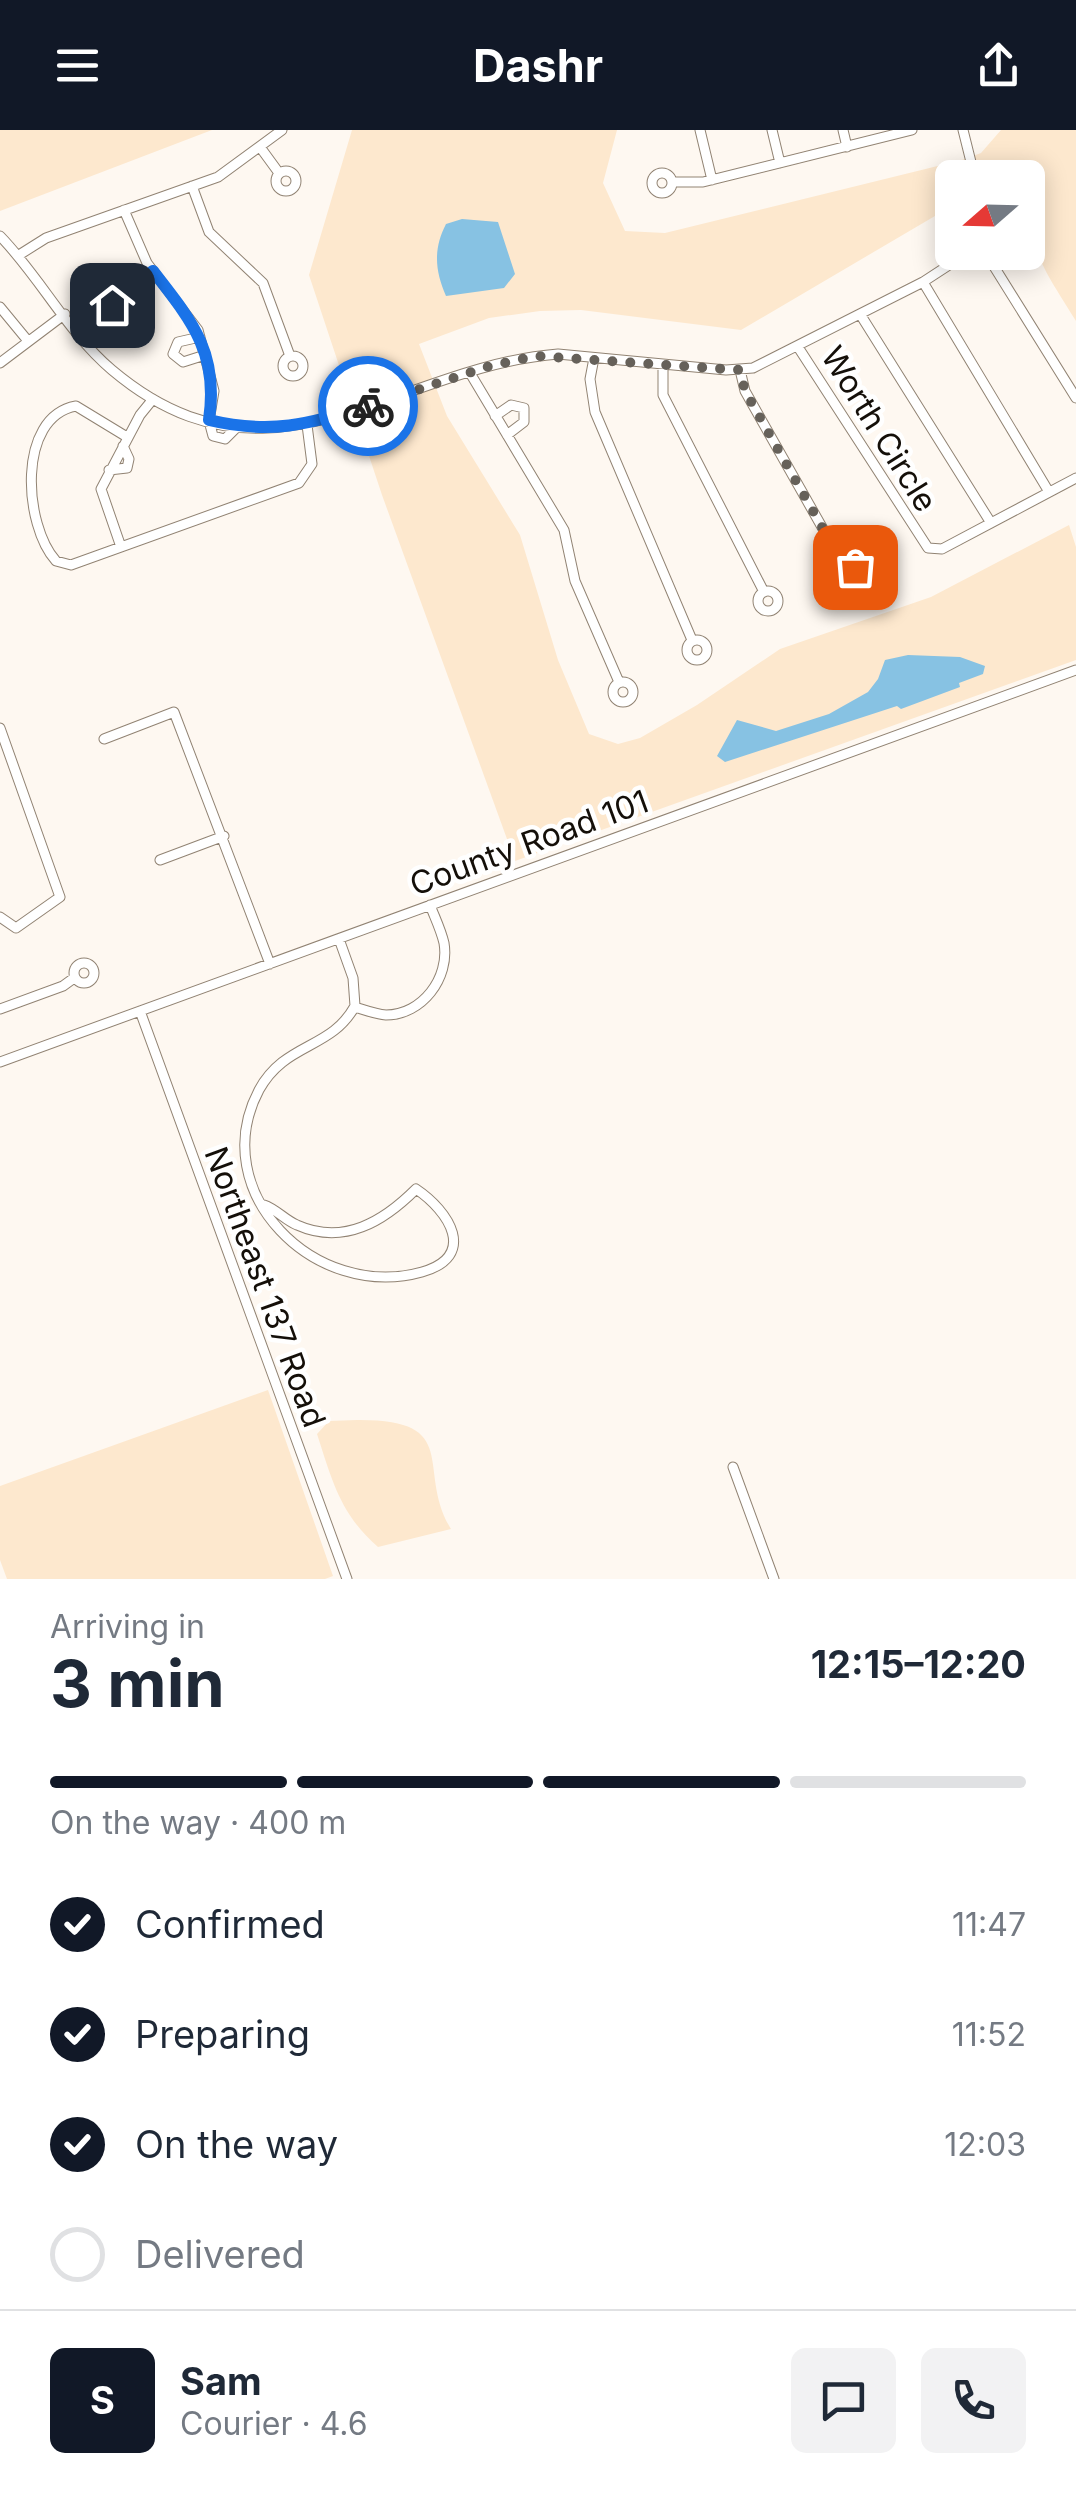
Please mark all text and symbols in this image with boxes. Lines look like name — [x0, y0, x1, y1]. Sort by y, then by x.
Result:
icon: menu — [50, 38, 105, 93]
text: Dashr — [473, 38, 603, 93]
icon: share — [971, 38, 1026, 93]
north arrow — [935, 160, 1045, 270]
map controls — [935, 160, 1045, 270]
pin — [70, 263, 155, 348]
icon: home — [85, 278, 140, 333]
street label: Worth Circle — [813, 339, 946, 519]
courier — [318, 356, 418, 456]
icon: bike — [341, 379, 396, 434]
pin — [813, 525, 898, 610]
icon: bag — [828, 540, 883, 595]
street label: County Road 101 — [404, 781, 653, 904]
street label: Northeast 137 Road — [197, 1141, 334, 1432]
text: Arriving in — [50, 1607, 205, 1646]
text: 12:15–12:20 — [811, 1641, 1026, 1687]
text: 3 min — [50, 1644, 225, 1723]
text: On the way · 400 m — [50, 1803, 346, 1842]
icon: check — [50, 1897, 105, 1952]
text: Confirmed — [135, 1901, 325, 1947]
text: 11:47 — [952, 1905, 1026, 1944]
icon: check — [50, 2007, 105, 2062]
text: Preparing — [135, 2011, 310, 2057]
text: 11:52 — [952, 2015, 1026, 2054]
icon: check — [50, 2117, 105, 2172]
text: On the way — [135, 2121, 338, 2167]
text: 12:03 — [944, 2125, 1026, 2164]
text: Delivered — [135, 2231, 305, 2277]
button: chat — [791, 2348, 896, 2453]
button: phone — [921, 2348, 1026, 2453]
text: Sam — [180, 2358, 262, 2404]
text: S — [90, 2377, 115, 2423]
text: Courier · 4.6 — [180, 2404, 368, 2443]

